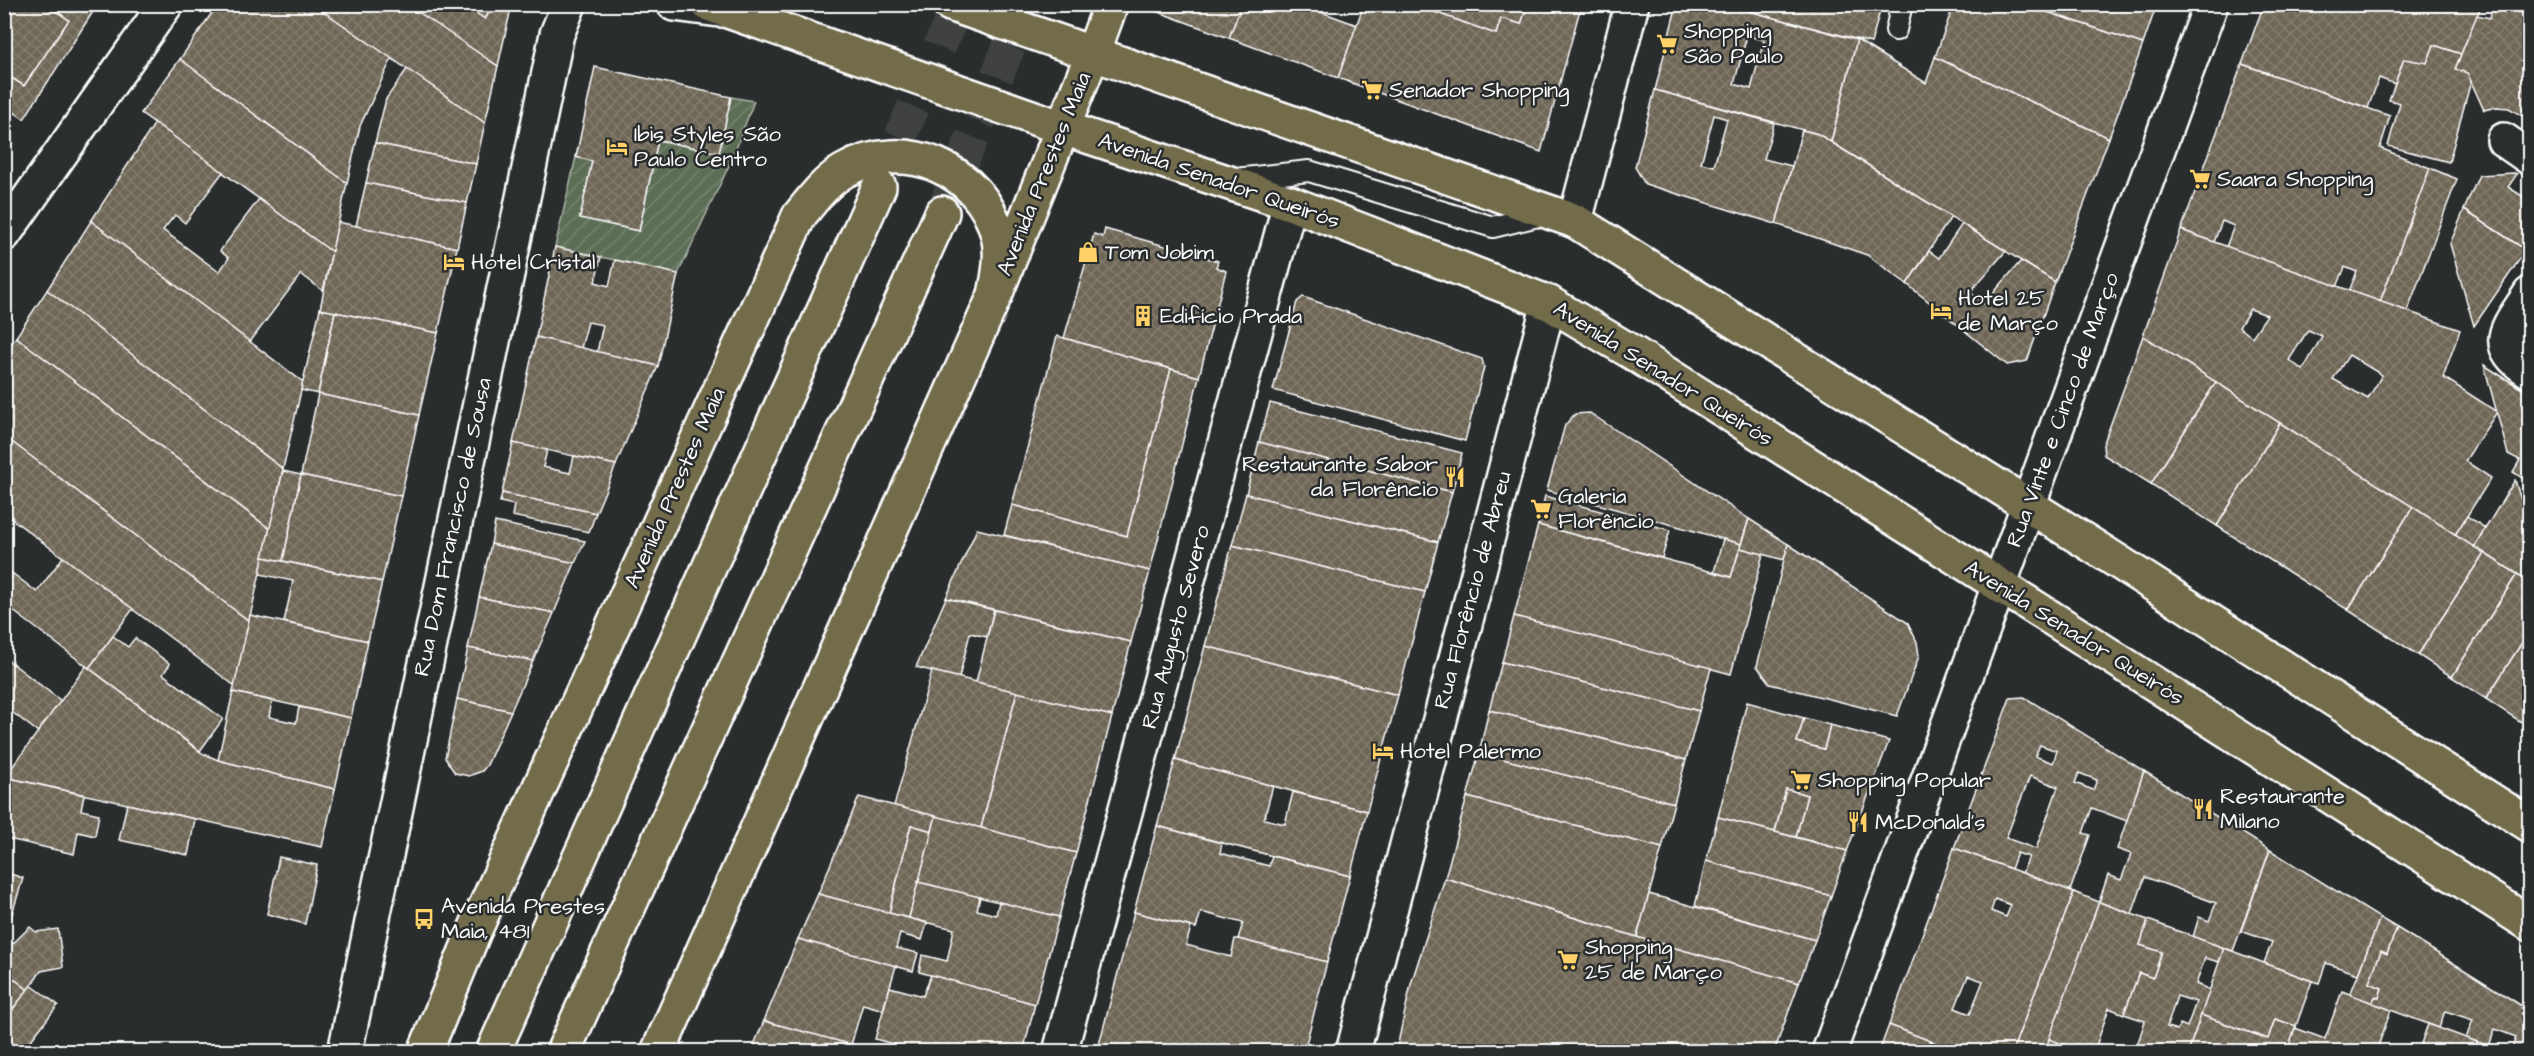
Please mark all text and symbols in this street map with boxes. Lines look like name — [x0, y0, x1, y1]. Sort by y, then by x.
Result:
place label: Shopping São Paulo — [1684, 16, 1783, 72]
supermarket icon: Shopping São Paulo — [1655, 32, 1679, 56]
street label: Avenida Prestes Maia — [989, 68, 1099, 280]
place label: Senador Shopping — [1389, 75, 1569, 107]
supermarket icon: Senador Shopping — [1360, 78, 1384, 102]
place label: Ibis Styles São Paulo Centro — [634, 119, 782, 175]
street label: Avenida Senador Queirós — [1094, 125, 1344, 237]
hotel icon: Ibis Styles São Paulo Centro — [605, 135, 629, 159]
place label: Saara Shopping — [2217, 164, 2373, 196]
supermarket icon: Saara Shopping — [2188, 167, 2212, 191]
place label: Tom Jobim — [1105, 237, 1214, 268]
shop icon: Tom Jobim — [1076, 240, 1100, 264]
place label: Hotel Cristal — [471, 247, 595, 278]
hotel icon: Hotel Cristal — [442, 250, 466, 274]
street label: Rua Vinte e Cinco de Março — [1999, 268, 2127, 552]
place label: Hotel 25 de Março — [1958, 283, 2058, 339]
street label: Avenida Senador Queirós — [1547, 294, 1779, 454]
hotel icon: Hotel 25 de Março — [1929, 299, 1953, 323]
place label: Edifício Prada — [1160, 301, 1302, 332]
building icon: Edifício Prada — [1131, 304, 1155, 328]
street label: Rua Dom Francisco de Sousa — [406, 375, 500, 679]
street label: Avenida Prestes Maia — [617, 383, 733, 593]
place label: Restaurante Sabor da Florêncio — [1242, 449, 1439, 505]
restaurant icon: Restaurante Sabor da Florêncio — [1443, 465, 1467, 489]
street label: Rua Florêncio de Abreu — [1426, 468, 1520, 712]
place label: Galeria Florêncio — [1558, 481, 1654, 537]
supermarket icon: Galeria Florêncio — [1529, 497, 1553, 521]
street label: Rua Augusto Severo — [1134, 521, 1219, 733]
street label: Avenida Senador Queirós — [1958, 553, 2190, 713]
place label: Hotel Palermo — [1400, 736, 1542, 767]
hotel icon: Hotel Palermo — [1371, 739, 1395, 763]
place label: Shopping Popular — [1818, 765, 1991, 797]
supermarket icon: Shopping Popular — [1789, 768, 1813, 792]
place label: Restaurante Milano — [2220, 781, 2345, 837]
restaurant icon: Restaurante Milano — [2191, 797, 2215, 821]
place label: McDonald's — [1875, 807, 1985, 838]
restaurant icon: McDonald's — [1846, 810, 1870, 834]
place label: Avenida Prestes Maia, 481 — [441, 891, 605, 947]
bus stop icon: Avenida Prestes Maia, 481 — [412, 907, 436, 931]
place label: Shopping 25 de Março — [1585, 932, 1722, 988]
supermarket icon: Shopping 25 de Março — [1556, 948, 1580, 972]

